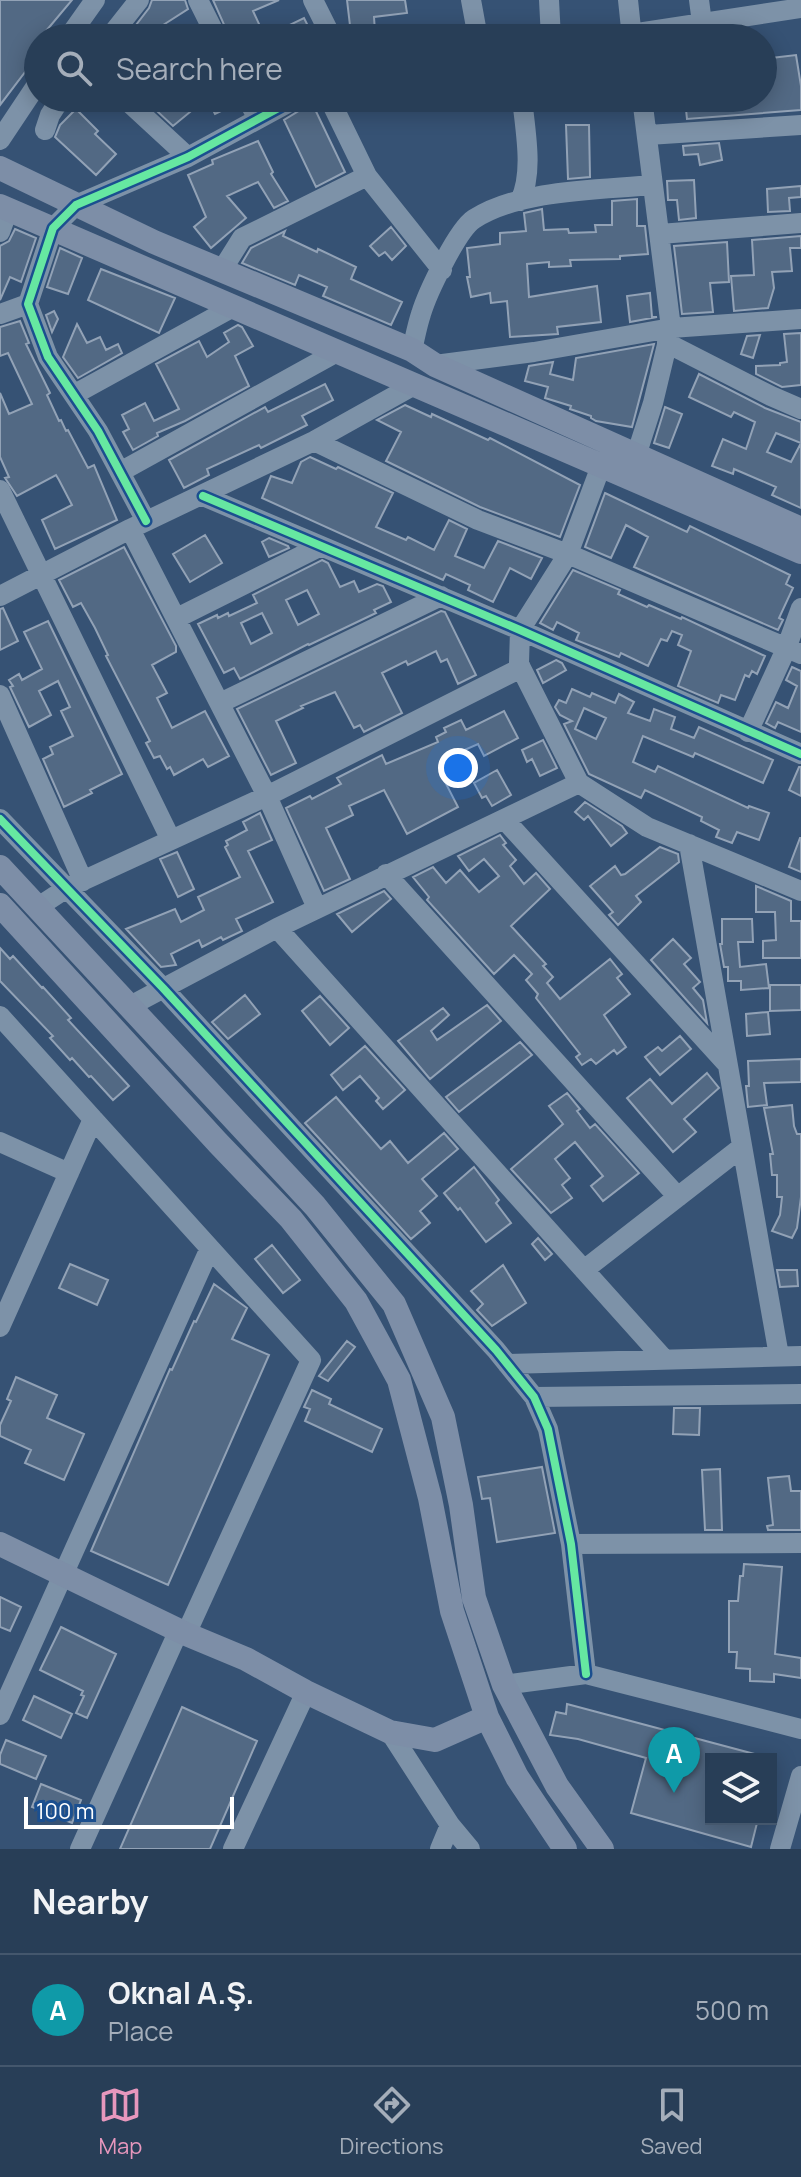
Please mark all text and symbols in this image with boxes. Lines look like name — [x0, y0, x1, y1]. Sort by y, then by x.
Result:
search box — [24, 24, 777, 112]
icon: search — [52, 46, 96, 90]
text: Search here — [116, 48, 283, 89]
your location — [438, 748, 478, 788]
pin: A — [648, 1727, 700, 1793]
map controls — [705, 1753, 777, 1825]
button: layers — [705, 1753, 777, 1825]
scale bar — [24, 1793, 234, 1829]
text: 100 m — [36, 1796, 94, 1826]
text: Nearby — [32, 1878, 148, 1924]
text: Oknal A.Ş. — [108, 1972, 254, 2013]
text: A — [49, 1992, 67, 2028]
text: 500 m — [695, 1992, 769, 2028]
text: Place — [108, 2013, 173, 2049]
tab: Map — [98, 2083, 142, 2161]
tab: Directions — [339, 2083, 444, 2161]
tab: Saved — [641, 2083, 703, 2161]

